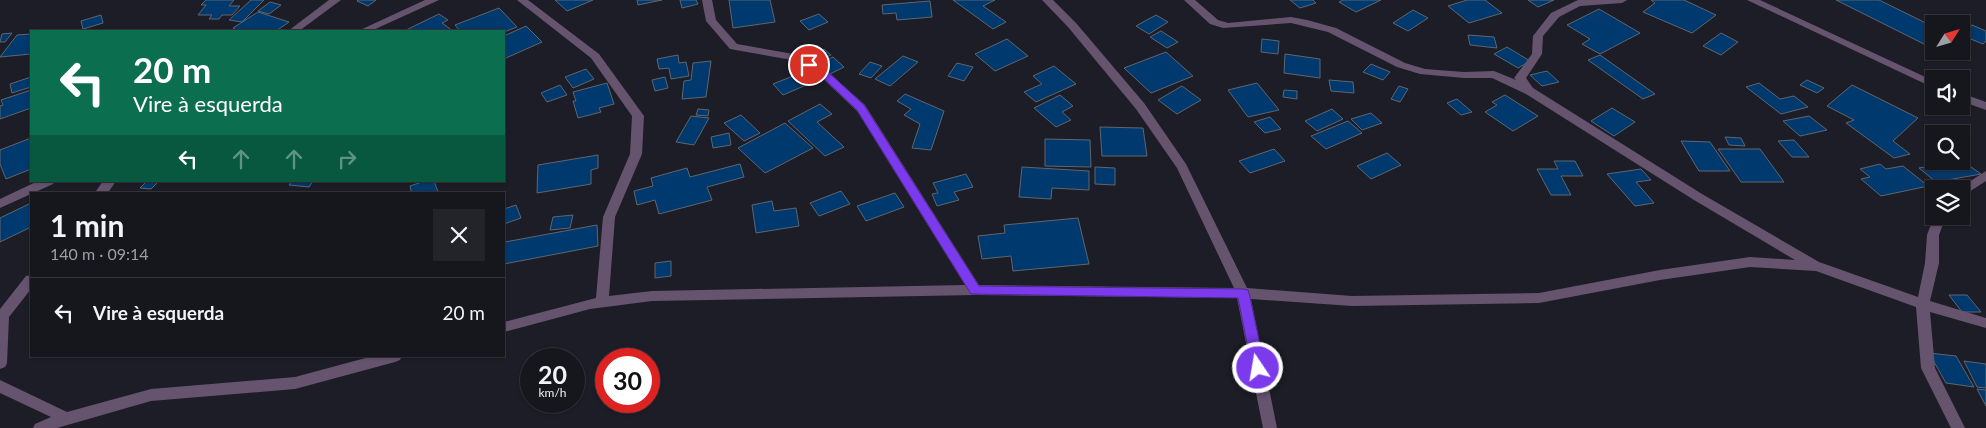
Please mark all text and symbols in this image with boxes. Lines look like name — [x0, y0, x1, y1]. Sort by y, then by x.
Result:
north arrow — [1925, 15, 1970, 60]
map controls — [1925, 15, 1970, 225]
pin — [788, 44, 830, 86]
text: 20 m — [133, 48, 211, 90]
icon: left — [50, 50, 115, 115]
icon: arrive — [795, 51, 823, 79]
button: sound — [1925, 70, 1970, 115]
text: Vire à esquerda — [133, 90, 283, 117]
button: search — [1925, 125, 1970, 170]
icon: left — [174, 145, 202, 173]
icon: ahead — [227, 145, 255, 173]
icon: ahead — [280, 145, 308, 173]
icon: right — [333, 145, 361, 173]
button: layers — [1925, 180, 1970, 225]
text: 1 min — [50, 207, 124, 243]
button: close — [433, 209, 485, 261]
text: 140 m · 09:14 — [50, 244, 149, 263]
icon: left — [50, 299, 78, 327]
text: Vire à esquerda — [93, 301, 224, 324]
text: 20 m — [442, 301, 485, 324]
position arrow — [1231, 341, 1283, 393]
speed limit sign: 30 — [595, 348, 660, 413]
text: 20 — [538, 359, 567, 389]
text: km/h — [538, 385, 567, 400]

